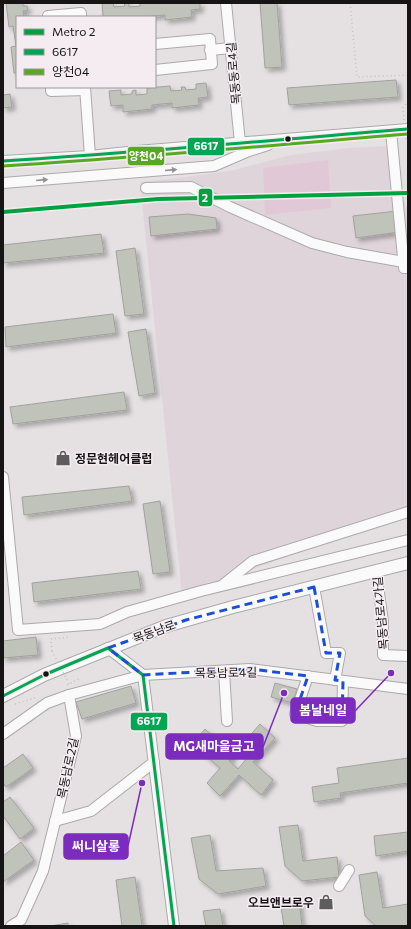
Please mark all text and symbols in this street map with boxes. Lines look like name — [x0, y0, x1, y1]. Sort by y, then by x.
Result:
legend — [16, 16, 156, 88]
text: Metro 2 — [52, 24, 96, 38]
street label: 목동동로4길 — [223, 41, 243, 105]
text: 6617 — [52, 44, 78, 58]
text: 양천04 — [52, 64, 89, 78]
unlabelled marker — [283, 134, 293, 144]
line badge: 6617 — [187, 137, 225, 156]
text: 6617 — [194, 139, 218, 152]
line badge: 양천04 — [127, 146, 165, 166]
text: 양천04 — [129, 149, 163, 162]
one-way arrow — [165, 166, 177, 173]
one-way arrow — [36, 177, 48, 184]
line badge: 2 — [198, 188, 213, 207]
text: 2 — [202, 191, 208, 204]
shop icon: 정문현헤어클럽 — [54, 449, 72, 467]
place label: 정문현헤어클럽 — [75, 451, 152, 465]
street label: 목동남로4가길 — [370, 576, 390, 650]
street label: 목동남로 — [131, 617, 177, 645]
street label: 목동남로4길 — [195, 664, 257, 680]
unlabelled marker — [41, 669, 51, 679]
callout: 봄날네일 — [291, 698, 355, 723]
text: 봄날네일 — [299, 702, 347, 718]
line badge: 6617 — [130, 712, 168, 731]
text: 6617 — [137, 714, 161, 727]
callout: MG새마을금고 — [166, 734, 263, 759]
street label: 목동남로2길 — [54, 736, 80, 800]
text: MG새마을금고 — [173, 738, 255, 754]
callout: 써니살롱 — [64, 834, 128, 859]
text: 써니살롱 — [72, 838, 120, 854]
shop icon: 오브앤브로우 — [317, 893, 335, 911]
place label: 오브앤브로우 — [248, 895, 314, 909]

